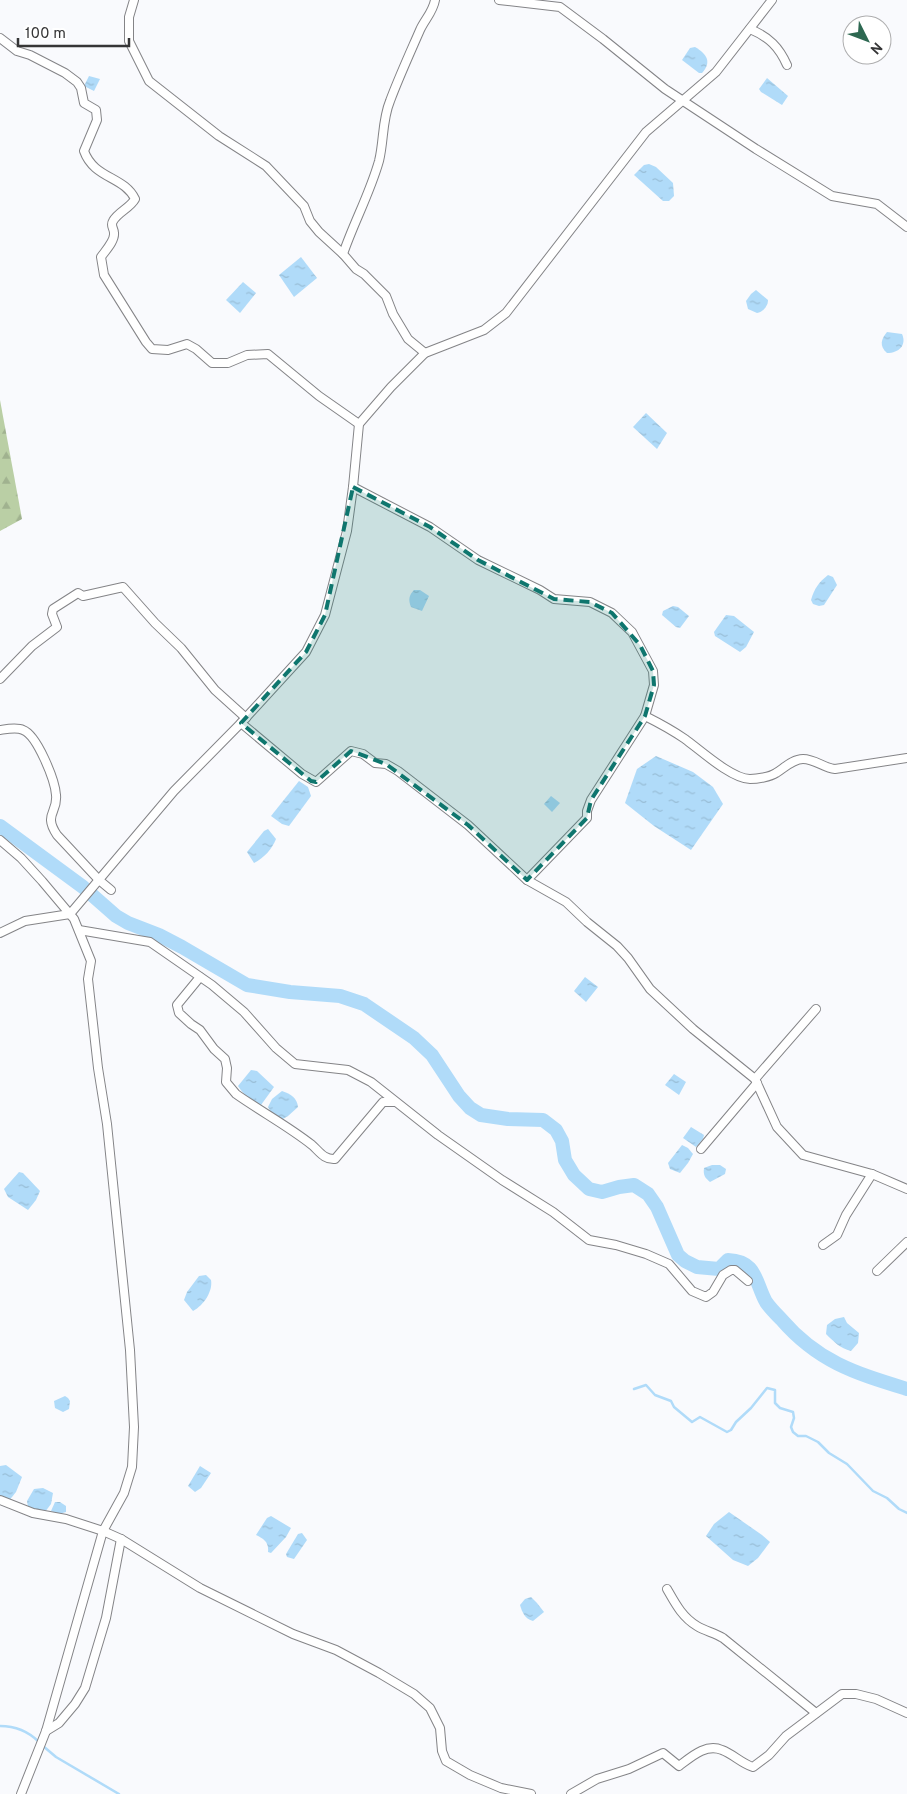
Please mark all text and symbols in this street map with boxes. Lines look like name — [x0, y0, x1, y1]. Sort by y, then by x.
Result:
scale bar — [18, 15, 129, 47]
north arrow — [842, 15, 892, 65]
text: 100 m — [25, 25, 66, 44]
text: N — [866, 38, 885, 57]

